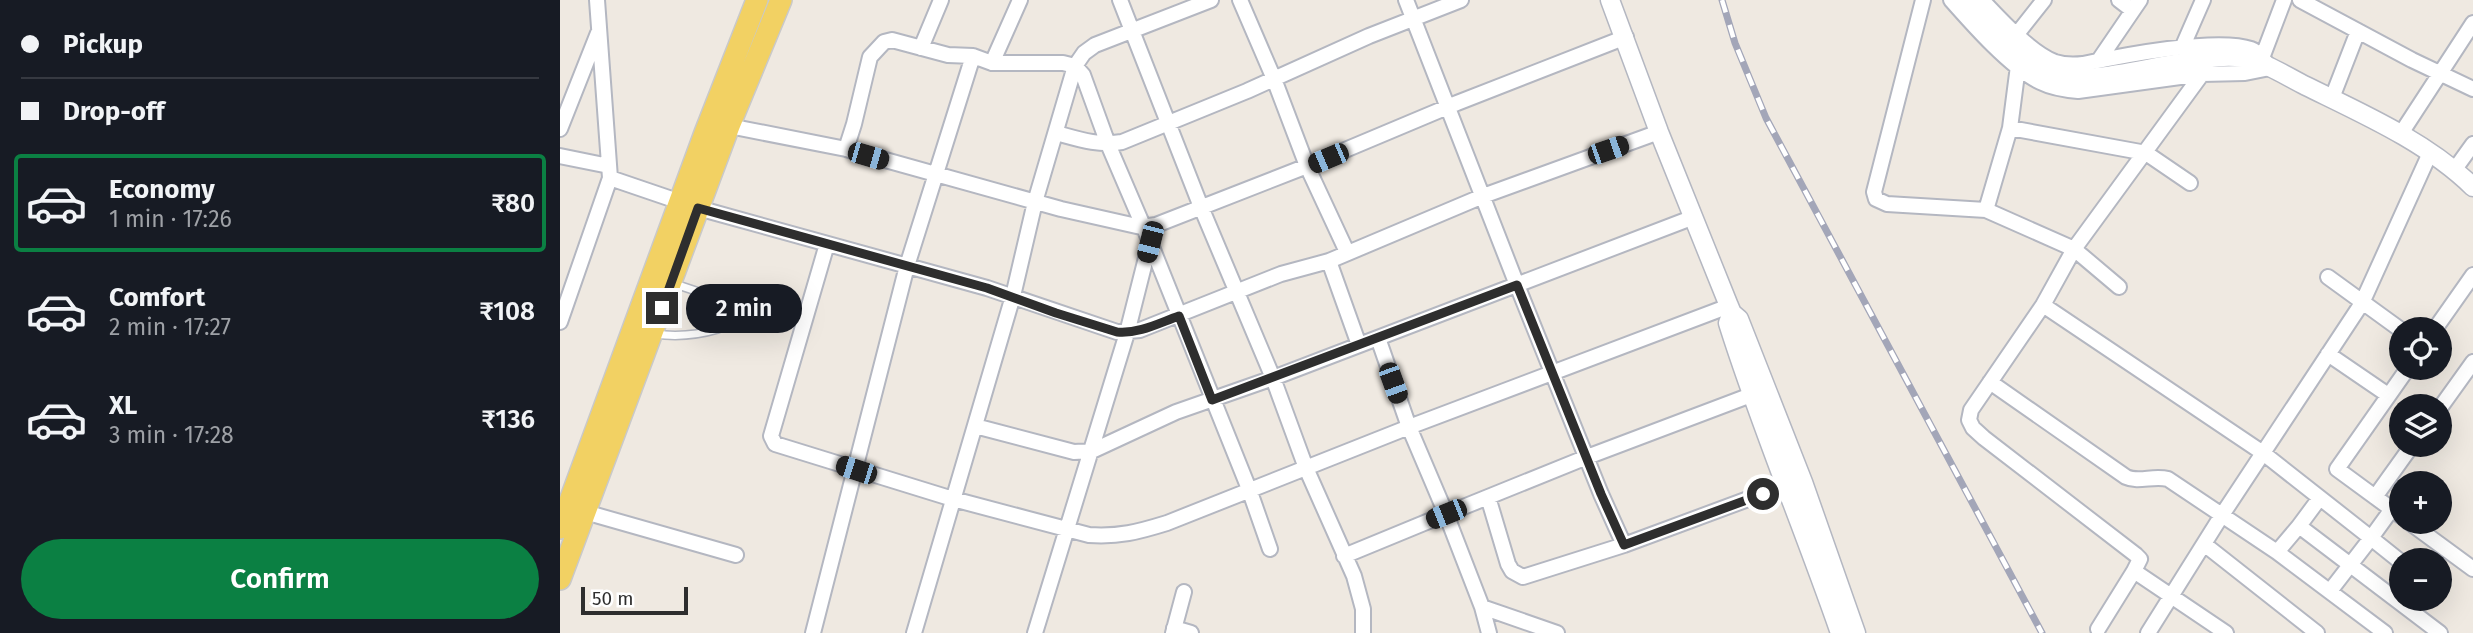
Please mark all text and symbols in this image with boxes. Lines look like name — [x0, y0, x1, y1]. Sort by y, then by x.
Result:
text: Pickup — [63, 29, 143, 60]
text: Drop-off — [63, 96, 165, 127]
car — [1585, 133, 1632, 167]
car — [845, 140, 892, 172]
car — [1305, 140, 1352, 176]
icon: car — [25, 172, 88, 235]
text: Economy — [109, 174, 215, 205]
text: ₹80 — [491, 188, 535, 219]
text: 1 min · 17:26 — [109, 205, 232, 233]
car — [1135, 219, 1166, 265]
icon: car — [25, 280, 88, 343]
text: Comfort — [109, 282, 205, 313]
callout: 2 min — [686, 284, 802, 332]
route end — [646, 292, 678, 324]
text: 2 min — [716, 294, 772, 322]
text: ₹108 — [479, 296, 535, 327]
text: 2 min · 17:27 — [109, 313, 231, 341]
map controls — [2389, 317, 2452, 611]
button: locate — [2389, 317, 2452, 380]
car — [1376, 360, 1411, 406]
icon: car — [25, 388, 88, 451]
text: XL — [109, 390, 137, 421]
button: layers — [2389, 394, 2452, 457]
text: ₹136 — [481, 404, 535, 435]
text: 3 min · 17:28 — [109, 421, 234, 449]
car — [833, 454, 880, 486]
button: + — [2389, 471, 2452, 534]
route start — [1747, 478, 1779, 510]
car — [1423, 496, 1470, 532]
button: Confirm — [21, 539, 539, 619]
button: − — [2389, 548, 2452, 611]
scale bar — [581, 584, 688, 616]
text: 50 m — [592, 587, 633, 610]

